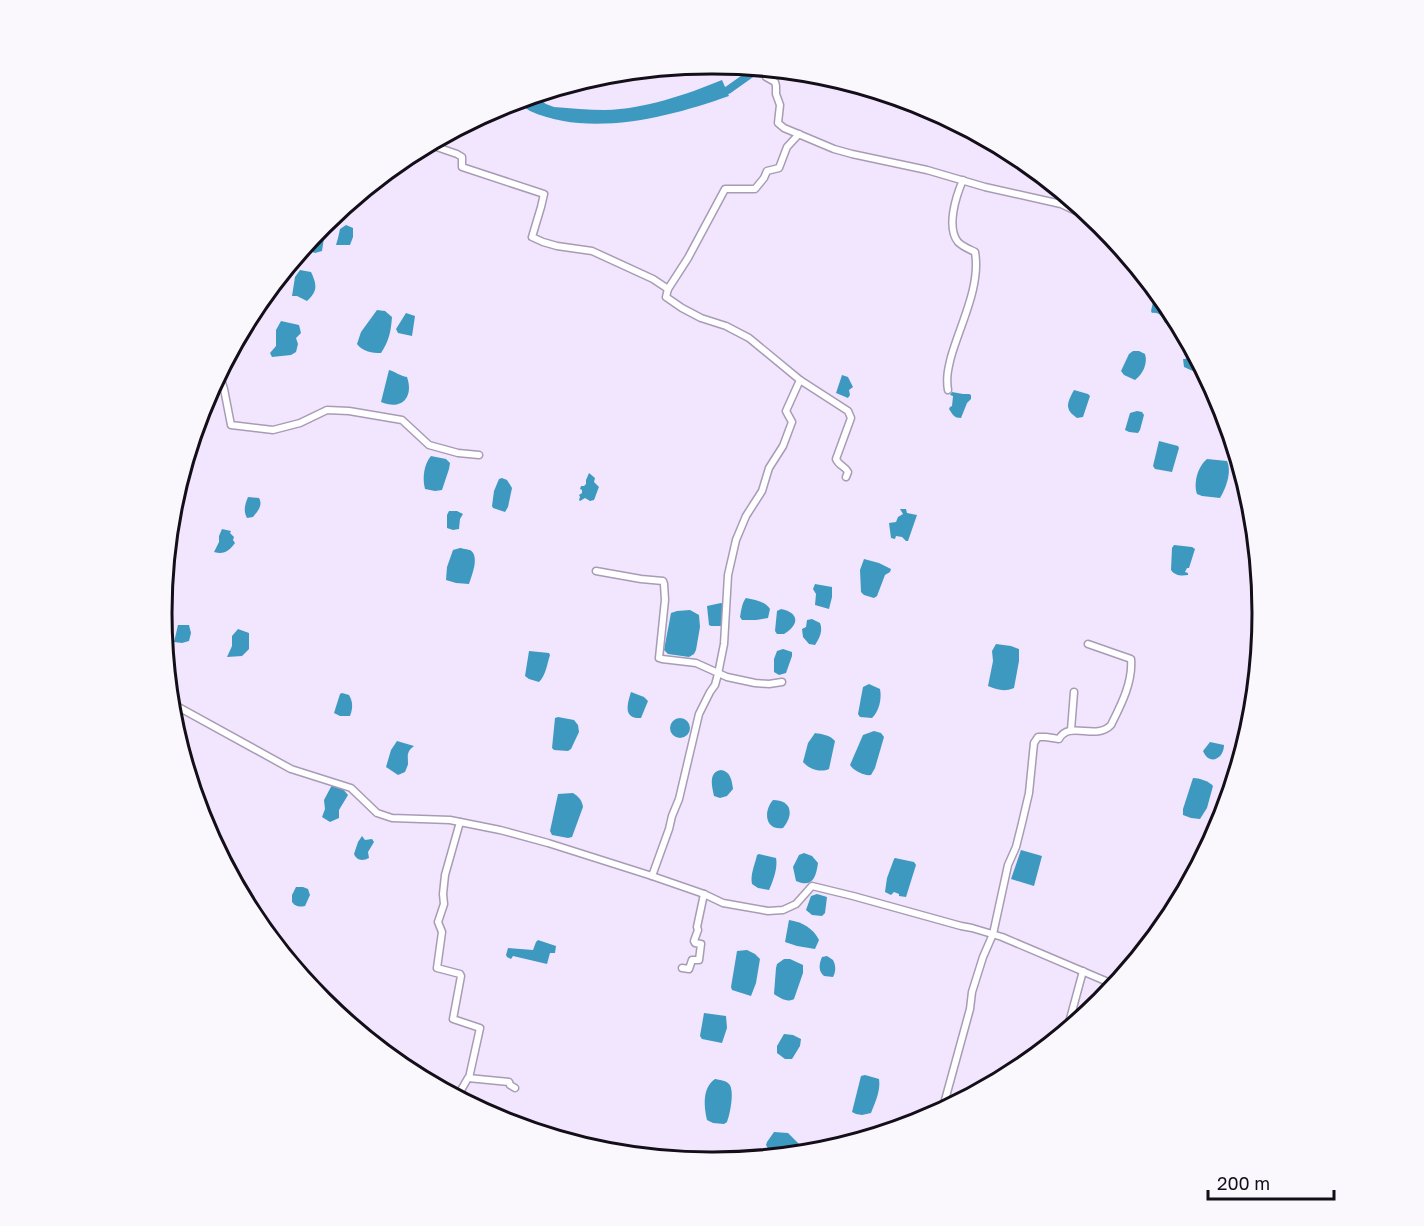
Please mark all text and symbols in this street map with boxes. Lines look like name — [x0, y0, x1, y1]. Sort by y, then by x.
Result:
scale bar — [1208, 1163, 1334, 1201]
text: 200 m — [1217, 1172, 1270, 1194]

